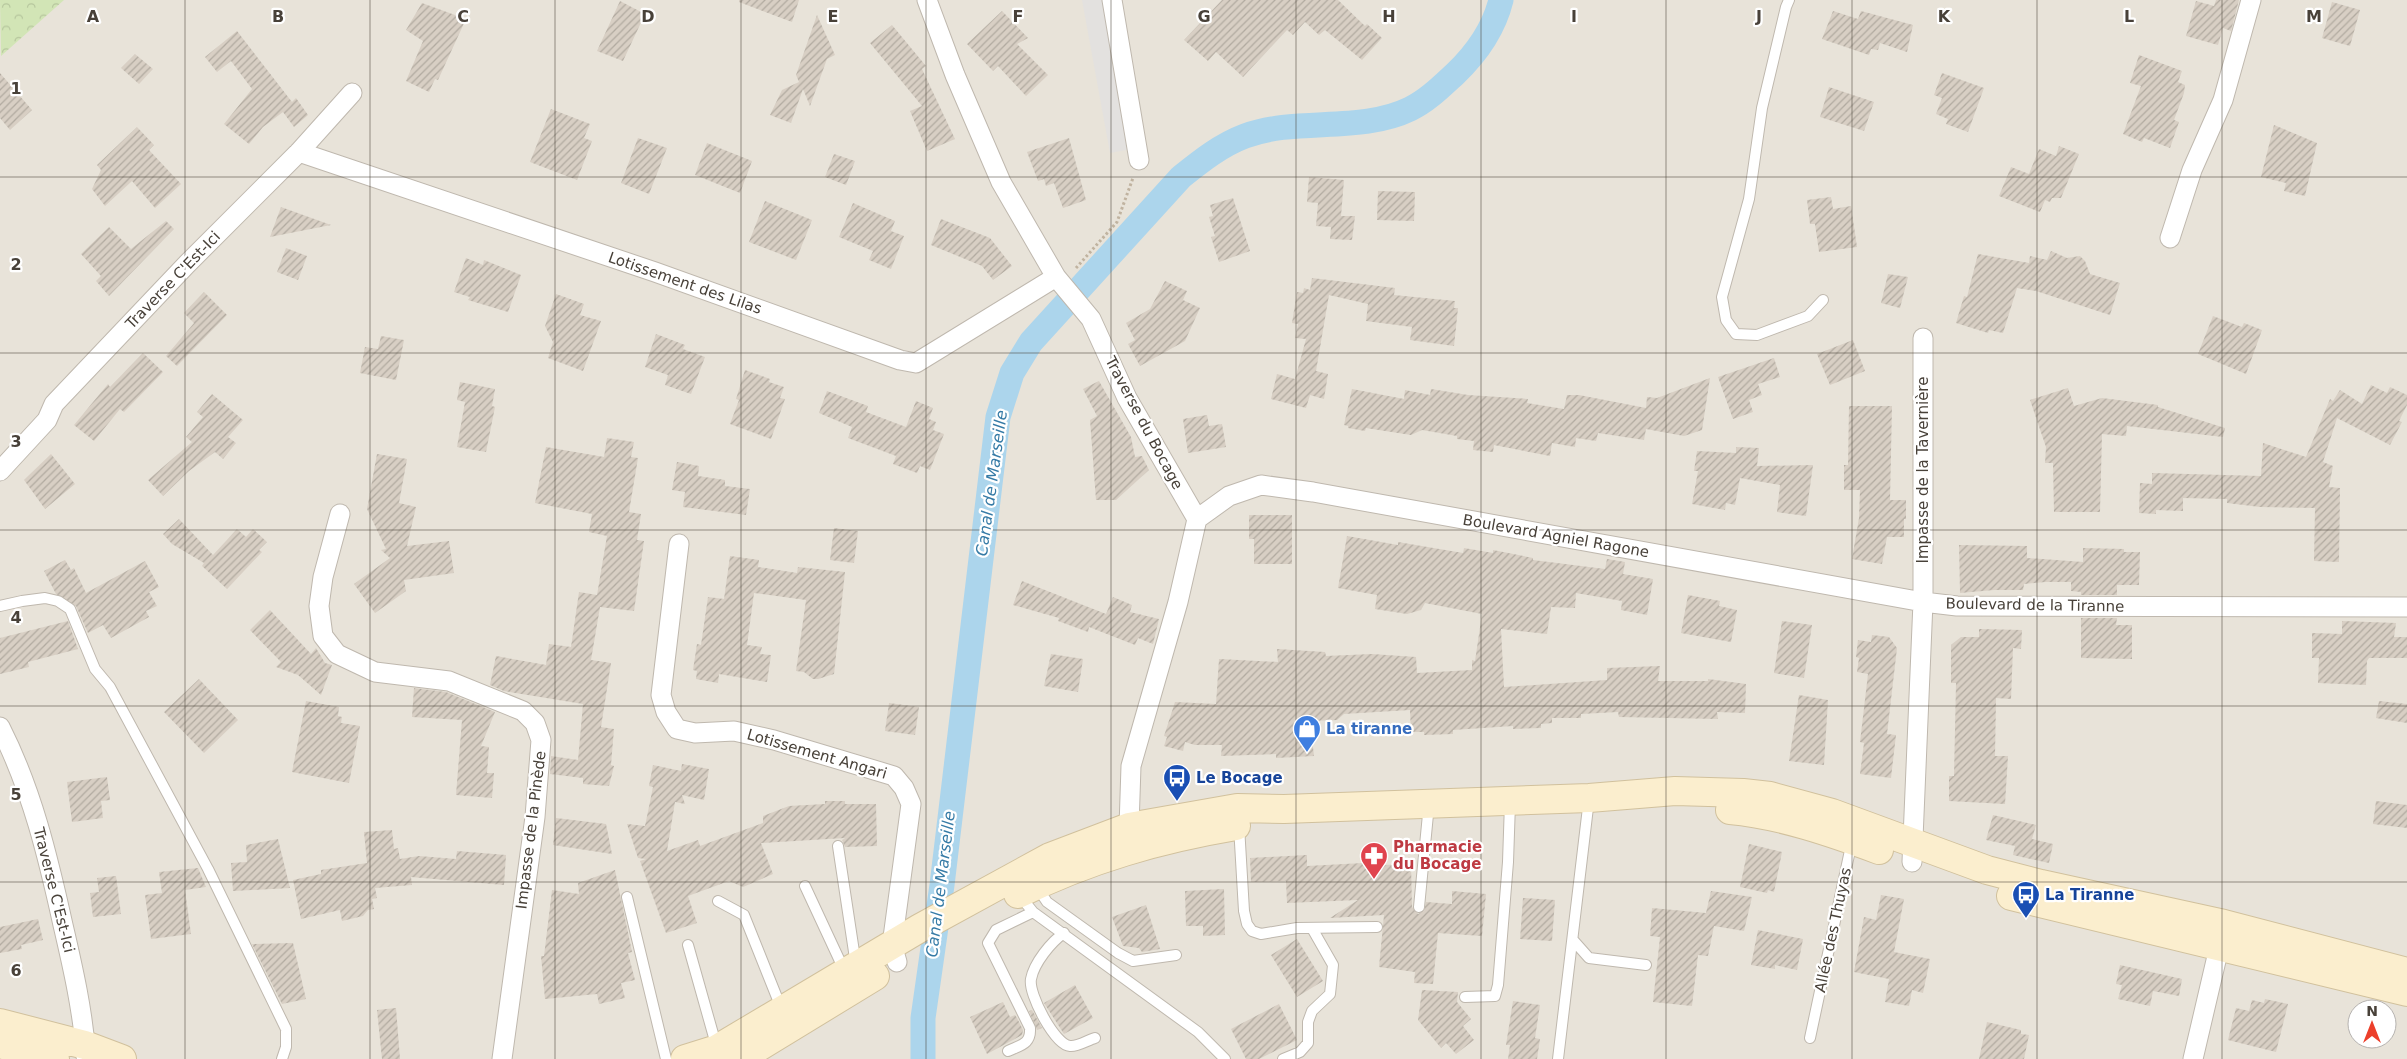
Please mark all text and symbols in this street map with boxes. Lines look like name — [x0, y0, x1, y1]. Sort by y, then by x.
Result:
text: A — [87, 7, 100, 26]
text: B — [272, 7, 284, 26]
text: C — [457, 7, 469, 26]
text: D — [641, 7, 655, 26]
text: E — [828, 7, 838, 26]
text: F — [1013, 7, 1023, 26]
text: G — [1197, 7, 1211, 26]
text: H — [1382, 7, 1396, 26]
text: I — [1571, 7, 1577, 26]
text: J — [1755, 7, 1762, 26]
text: K — [1938, 7, 1951, 26]
text: L — [2124, 7, 2134, 26]
text: M — [2306, 7, 2322, 26]
text: 1 — [10, 79, 22, 98]
street label: Traverse C'Est-Ici — [121, 228, 224, 333]
street label: Lotissement des Lilas — [606, 248, 764, 318]
text: 2 — [10, 255, 22, 274]
street label: Traverse du Bocage — [1101, 353, 1187, 493]
street label: Impasse de la Tavernière — [1914, 377, 1932, 563]
water label: Canal de Marseille — [972, 409, 1011, 557]
text: 3 — [10, 432, 22, 451]
street label: Boulevard Agniel Ragone — [1461, 511, 1651, 561]
street label: Boulevard de la Tiranne — [1945, 594, 2125, 616]
text: 4 — [10, 608, 22, 627]
shop icon: La tiranne — [1292, 714, 1322, 753]
place label: La tiranne — [1326, 720, 1412, 738]
street label: Lotissement Angari — [745, 725, 889, 783]
street label: Impasse de la Pinède — [512, 750, 550, 910]
bus stop icon: Le Bocage — [1162, 763, 1192, 802]
place label: Le Bocage — [1196, 769, 1283, 787]
text: 5 — [10, 785, 22, 804]
water label: Canal de Marseille — [922, 810, 959, 958]
street label: Traverse C'Est-Ici — [29, 825, 78, 954]
place label: Pharmacie du Bocage — [1393, 838, 1482, 873]
pharmacy icon: Pharmacie du Bocage — [1359, 841, 1389, 880]
street label: Allée des Thuyas — [1811, 866, 1855, 994]
bus stop icon: La Tiranne — [2011, 880, 2041, 919]
place label: La Tiranne — [2045, 886, 2134, 904]
text: 6 — [10, 961, 22, 980]
north arrow — [2347, 999, 2397, 1049]
text: N — [2366, 1003, 2378, 1019]

